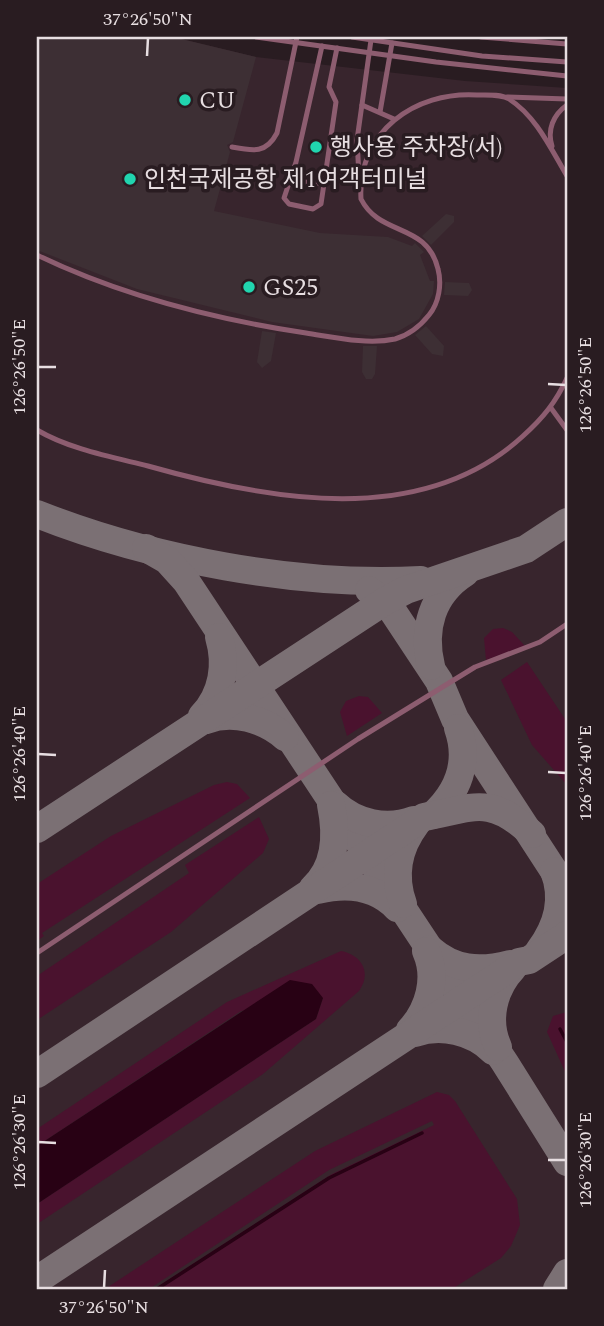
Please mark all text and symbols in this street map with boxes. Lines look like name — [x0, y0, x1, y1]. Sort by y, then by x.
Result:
text: 37°26'50"N — [103, 6, 193, 33]
place label: CU — [199, 83, 235, 119]
marker: CU — [177, 92, 193, 108]
place label: 행사용 주차장(서) — [330, 130, 503, 166]
marker: 행사용 주차장(서) — [308, 139, 324, 155]
place label: 인천국제공항 제1여객터미널 — [144, 162, 427, 198]
marker: 인천국제공항 제1여객터미널 — [122, 171, 138, 187]
place label: GS25 — [263, 270, 318, 306]
marker: GS25 — [241, 279, 257, 295]
text: 126°26'50"E — [6, 319, 33, 415]
text: 126°26'50"E — [572, 337, 599, 433]
text: 126°26'40"E — [6, 706, 33, 802]
text: 126°26'40"E — [572, 725, 599, 821]
text: 126°26'30"E — [6, 1094, 33, 1190]
text: 126°26'30"E — [572, 1112, 599, 1208]
text: 37°26'50"N — [59, 1294, 149, 1321]

